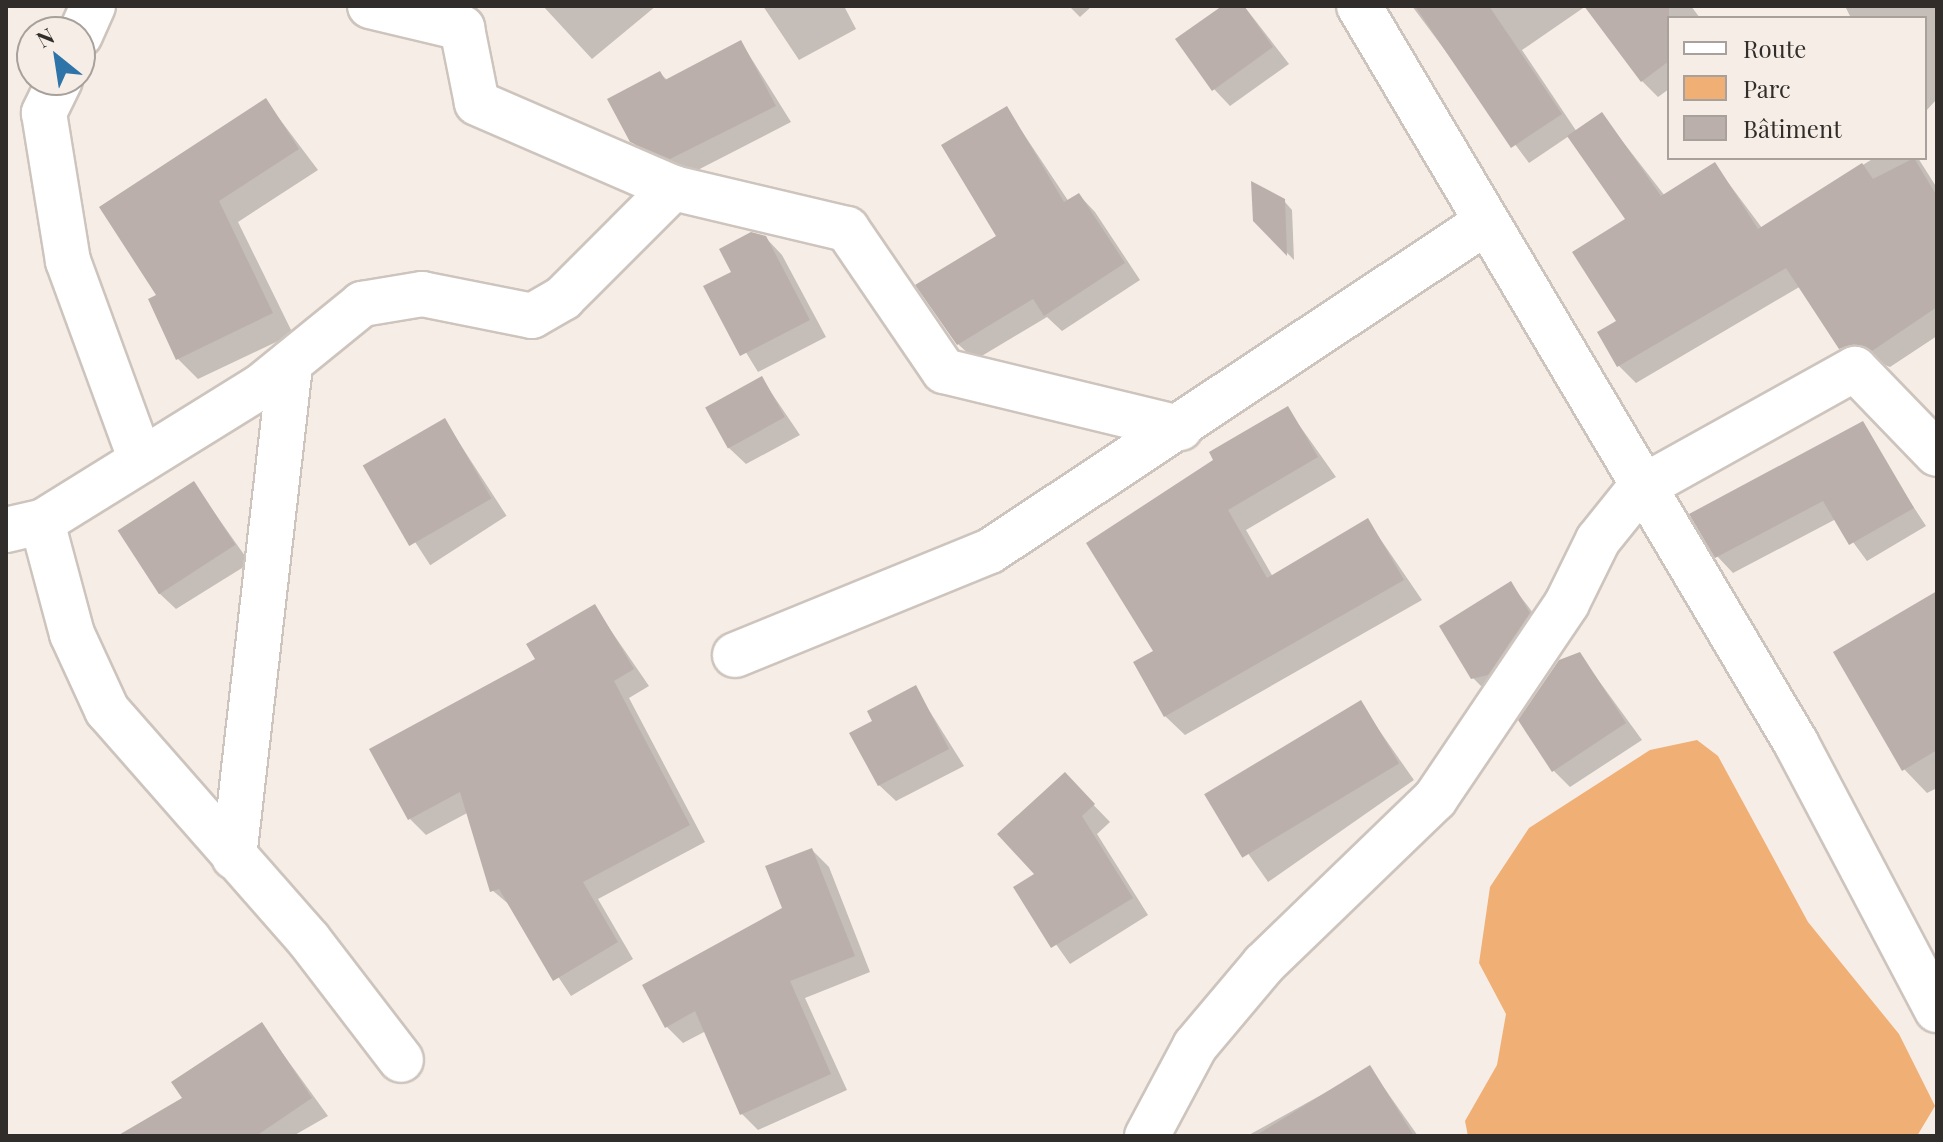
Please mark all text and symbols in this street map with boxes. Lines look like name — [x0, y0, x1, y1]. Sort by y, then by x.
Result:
north arrow — [16, 16, 96, 96]
legend — [1667, 16, 1927, 160]
text: N — [31, 20, 59, 54]
text: Route — [1743, 32, 1806, 64]
text: Parc — [1743, 72, 1791, 104]
text: Bâtiment — [1743, 112, 1842, 144]

